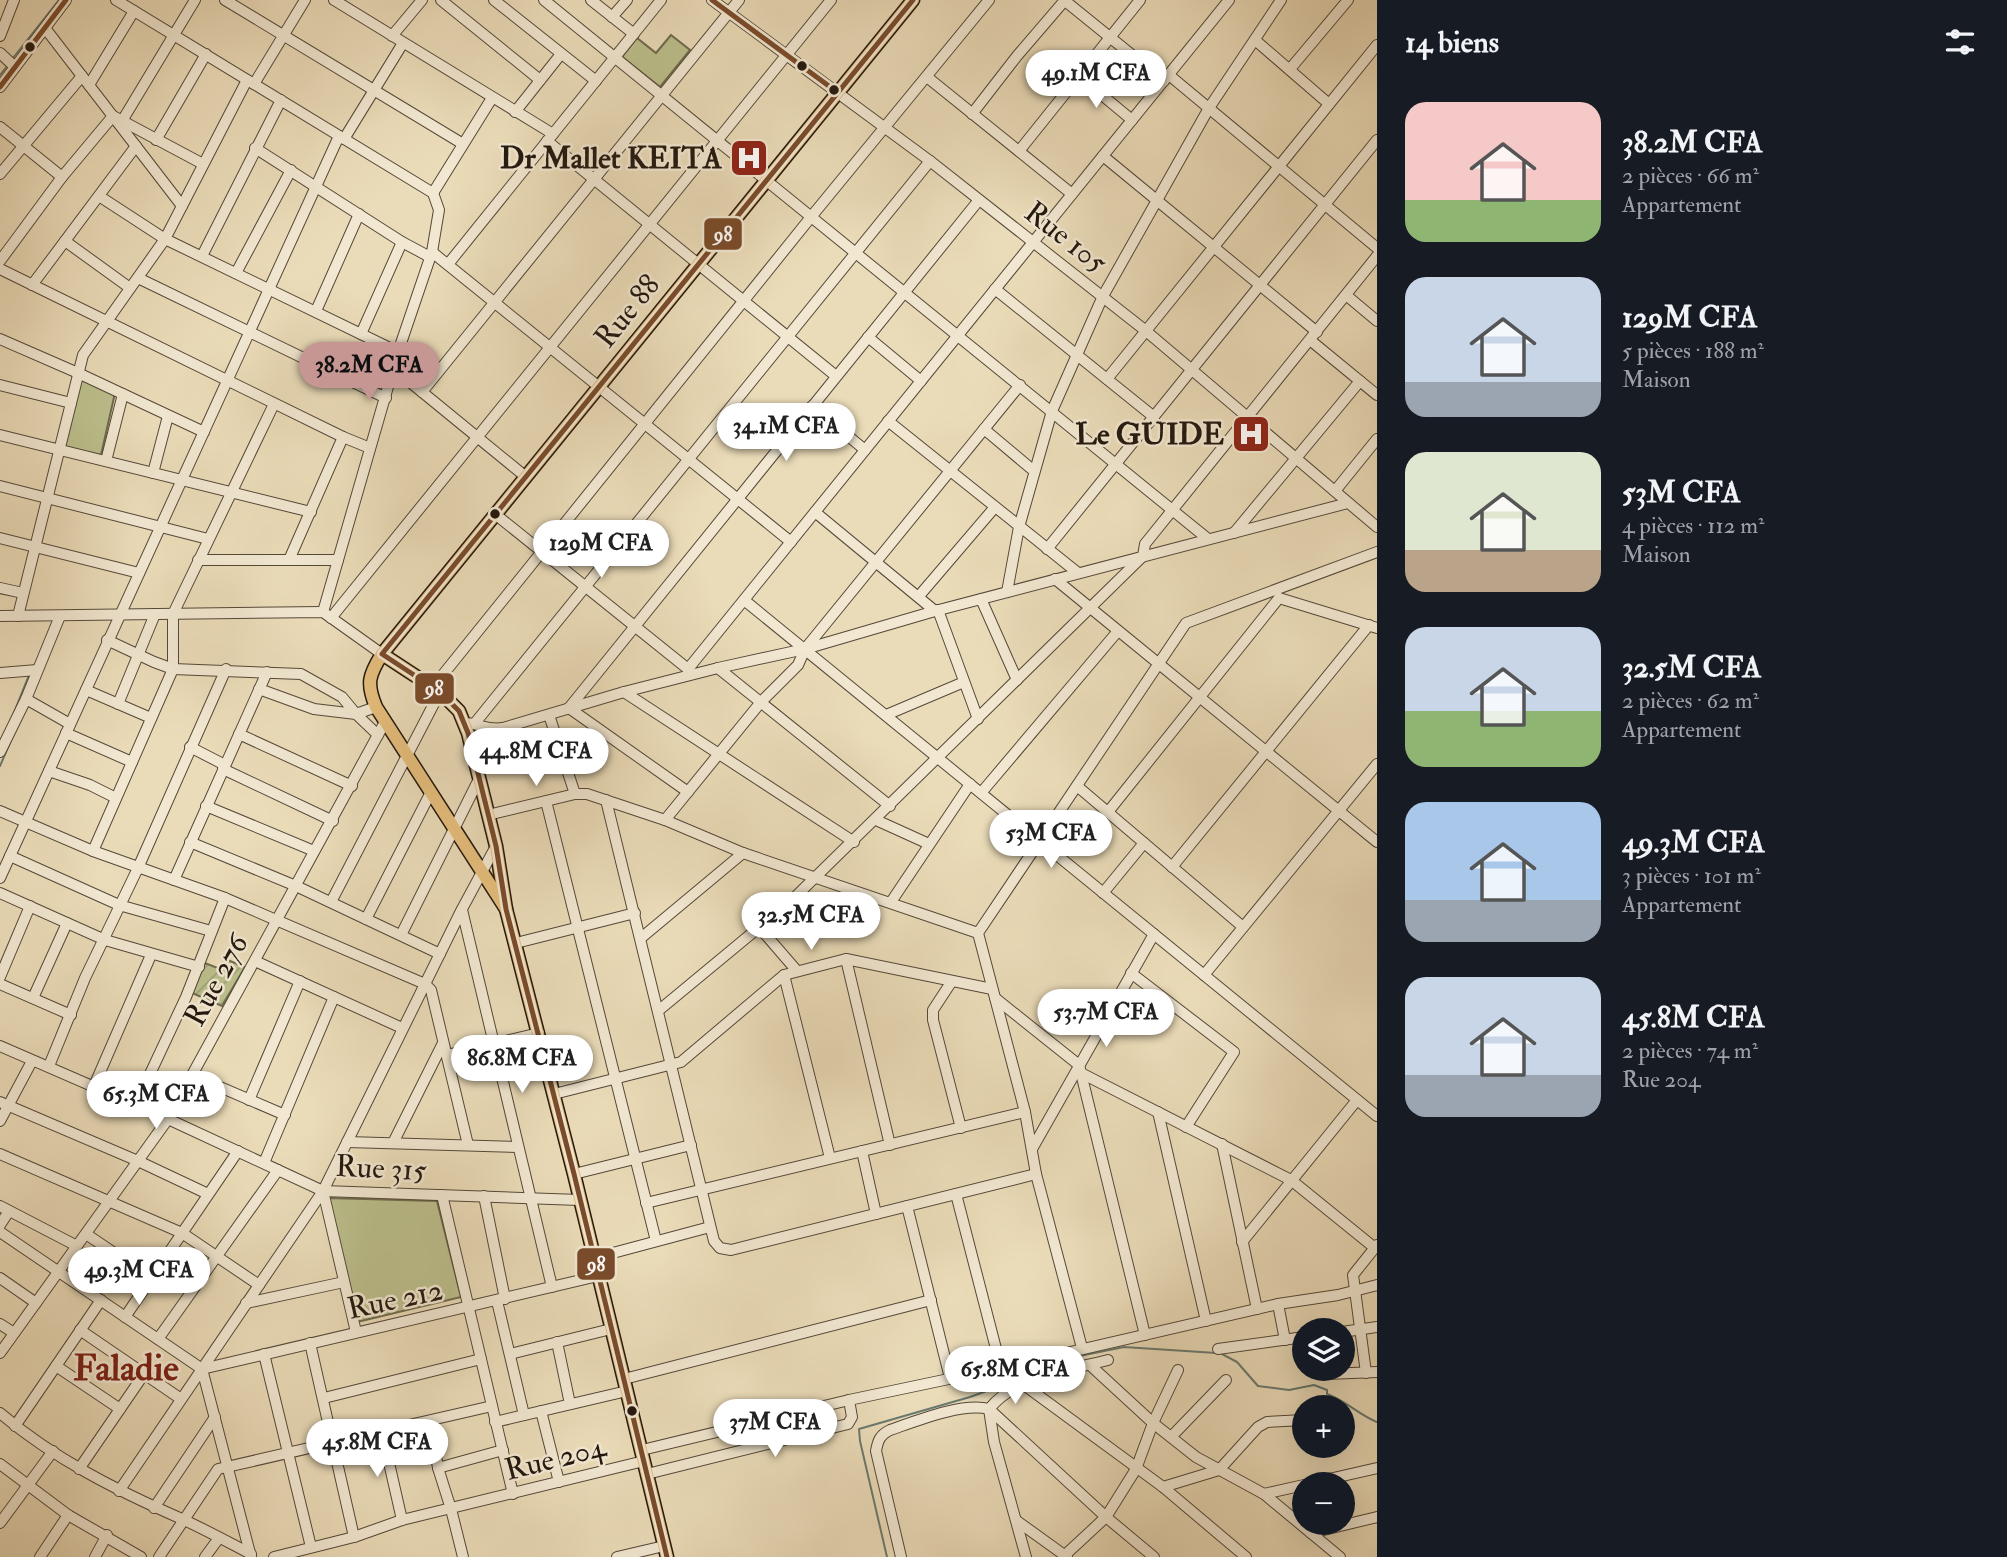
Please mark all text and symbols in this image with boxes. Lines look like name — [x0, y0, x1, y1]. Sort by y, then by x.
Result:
icon: filters — [1941, 23, 1979, 61]
text: 14 biens — [1405, 24, 1499, 61]
unlabelled marker — [23, 40, 37, 54]
pin: 49.1M CFA — [1016, 50, 1176, 110]
text: 49.1M CFA — [1041, 58, 1151, 87]
unlabelled marker — [795, 59, 809, 73]
unlabelled marker — [827, 83, 841, 97]
text: 38.2M CFA — [1622, 124, 1763, 161]
icon: home — [1461, 130, 1545, 214]
hospital icon: Dr Mallet KEITA — [728, 137, 770, 179]
place label: Dr Mallet KEITA — [500, 140, 723, 177]
text: 2 pièces · 66 m² — [1622, 161, 1759, 190]
text: Appartement — [1622, 190, 1742, 219]
street label: Rue 105 — [1017, 194, 1115, 282]
line badge: 98 — [703, 217, 743, 251]
text: 98 — [712, 223, 732, 247]
street label: Rue 88 — [587, 267, 668, 355]
text: 129M CFA — [1622, 299, 1758, 336]
icon: home — [1461, 305, 1545, 389]
text: 5 pièces · 188 m² — [1622, 336, 1764, 365]
pin: 38.2M CFA — [289, 342, 449, 402]
text: 38.2M CFA — [315, 350, 423, 379]
text: Maison — [1622, 365, 1691, 394]
pin: 34.1M CFA — [706, 404, 866, 463]
text: 34.1M CFA — [733, 411, 839, 440]
hospital icon: Le GUIDE — [1230, 413, 1272, 455]
place label: Le GUIDE — [1075, 416, 1224, 453]
text: 53M CFA — [1622, 474, 1741, 511]
icon: home — [1461, 480, 1545, 564]
unlabelled marker — [488, 507, 502, 521]
text: 4 pièces · 112 m² — [1622, 511, 1765, 540]
pin: 129M CFA — [529, 520, 673, 580]
text: 129M CFA — [549, 528, 653, 557]
text: Maison — [1622, 540, 1691, 569]
text: 32.5M CFA — [1622, 649, 1761, 686]
icon: home — [1461, 655, 1545, 739]
line badge: 98 — [414, 672, 455, 705]
text: 98 — [423, 677, 443, 701]
text: 2 pièces · 62 m² — [1622, 686, 1759, 715]
text: Appartement — [1622, 715, 1742, 744]
pin: 44.8M CFA — [456, 728, 616, 788]
text: 44.8M CFA — [480, 736, 592, 765]
pin: 53M CFA — [986, 810, 1116, 870]
text: 53M CFA — [1005, 818, 1097, 847]
text: 49.3M CFA — [1622, 824, 1765, 861]
icon: home — [1461, 830, 1545, 914]
text: 3 pièces · 101 m² — [1622, 861, 1761, 890]
text: Appartement — [1622, 890, 1742, 919]
pin: 32.5M CFA — [731, 892, 891, 952]
text: 32.5M CFA — [758, 900, 864, 929]
street label: Rue 276 — [176, 926, 258, 1033]
pin: 53.7M CFA — [1026, 990, 1186, 1049]
text: 53.7M CFA — [1053, 997, 1159, 1026]
text: 45.8M CFA — [1622, 999, 1765, 1036]
icon: home — [1461, 1005, 1545, 1089]
pin: 86.8M CFA — [442, 1036, 602, 1095]
text: 2 pièces · 74 m² — [1622, 1036, 1758, 1065]
text: 86.8M CFA — [467, 1043, 577, 1072]
text: Rue 204 — [1622, 1065, 1700, 1094]
pin: 65.3M CFA — [76, 1072, 236, 1131]
text: 65.3M CFA — [103, 1079, 209, 1108]
street label: Rue 315 — [335, 1148, 428, 1189]
line badge: 98 — [576, 1247, 616, 1281]
pin: 49.3M CFA — [59, 1248, 219, 1307]
text: 98 — [585, 1253, 605, 1277]
text: 49.3M CFA — [84, 1255, 194, 1284]
street label: Rue 212 — [344, 1271, 446, 1328]
map controls — [1292, 1318, 1355, 1535]
button: layers — [1292, 1318, 1355, 1381]
district label: Faladie — [73, 1345, 179, 1392]
pin: 65.8M CFA — [935, 1346, 1095, 1406]
text: 65.8M CFA — [961, 1354, 1069, 1383]
button: + — [1292, 1395, 1355, 1458]
pin: 37M CFA — [710, 1400, 840, 1459]
unlabelled marker — [625, 1404, 639, 1418]
text: 37M CFA — [729, 1407, 821, 1436]
pin: 45.8M CFA — [297, 1420, 457, 1479]
text: 45.8M CFA — [322, 1427, 432, 1456]
street label: Rue 204 — [501, 1428, 611, 1489]
button: − — [1292, 1472, 1355, 1535]

